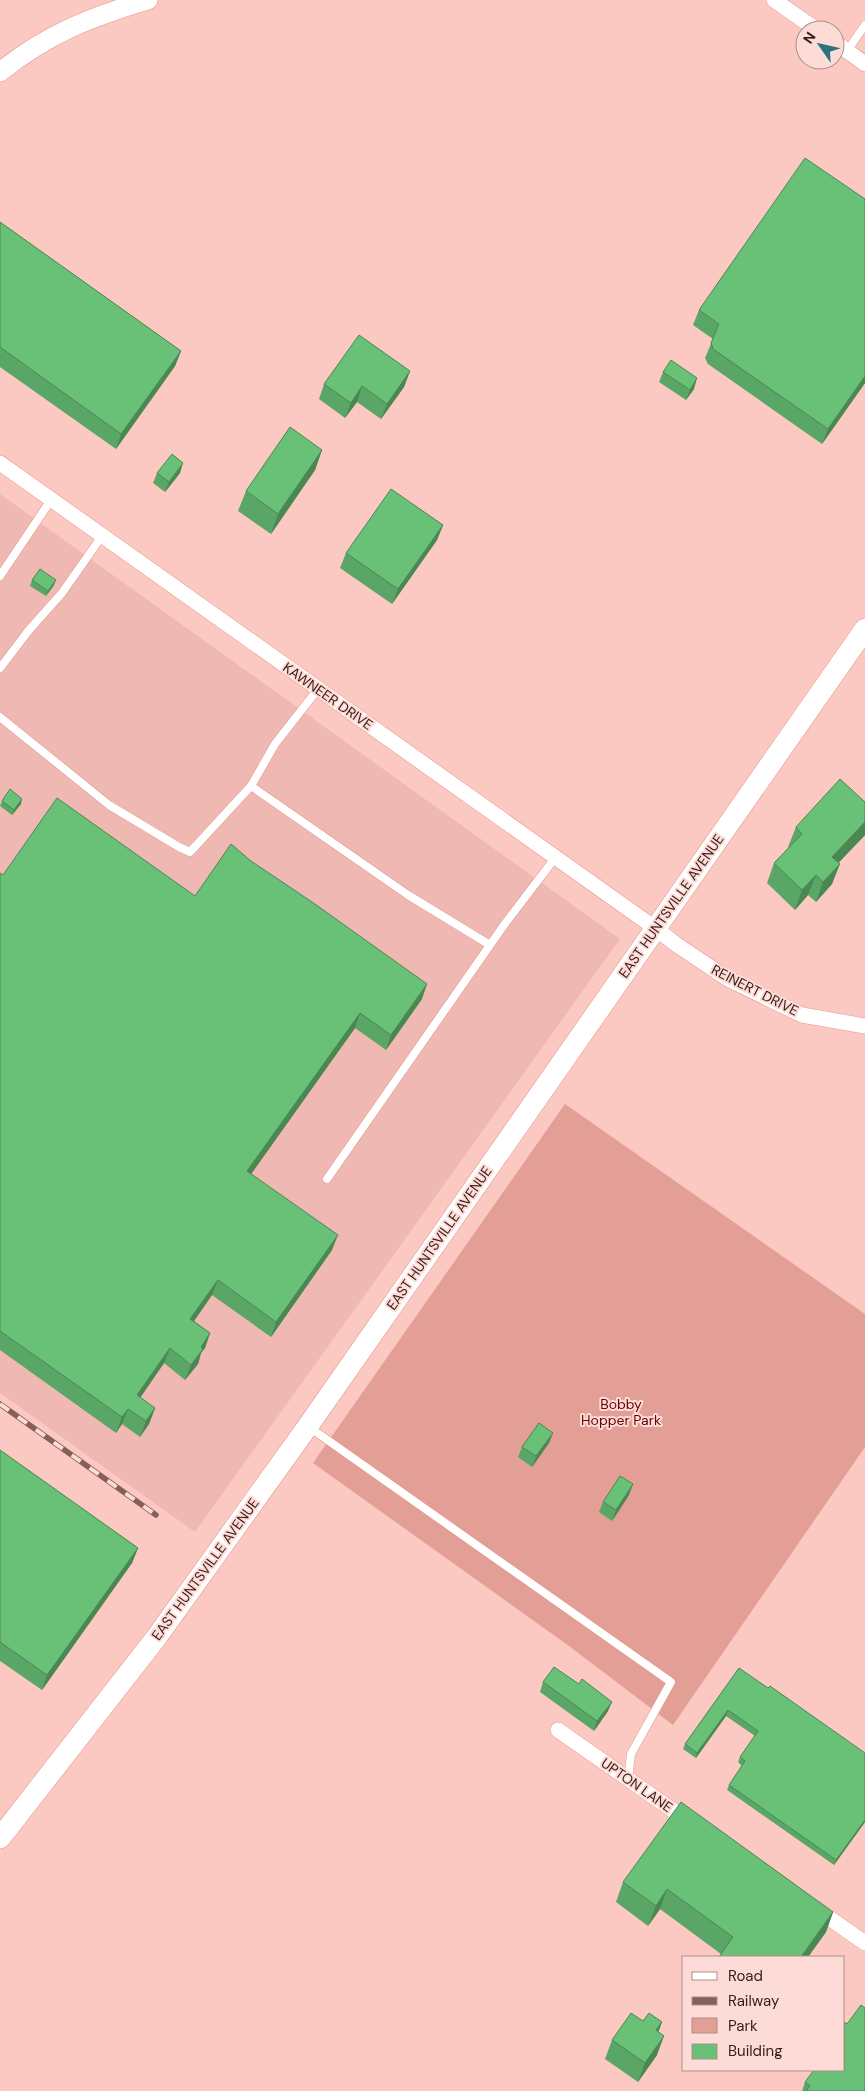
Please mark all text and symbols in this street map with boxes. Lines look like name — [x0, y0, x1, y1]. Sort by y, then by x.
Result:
north arrow — [795, 20, 845, 70]
text: N — [799, 28, 820, 47]
street label: KAWNEER DRIVE — [279, 658, 377, 734]
street label: EAST HUNTSVILLE AVENUE — [614, 831, 728, 981]
street label: REINERT DRIVE — [708, 960, 802, 1020]
street label: EAST HUNTSVILLE AVENUE — [382, 1163, 496, 1313]
park label: Bobby Hopper Park — [581, 1395, 661, 1429]
street label: EAST HUNTSVILLE AVENUE — [147, 1494, 263, 1644]
street label: UPTON LANE — [598, 1754, 676, 1816]
legend — [682, 1956, 845, 2071]
text: Road — [728, 1966, 763, 1986]
text: Railway — [728, 1991, 780, 2011]
text: Park — [728, 2016, 758, 2036]
text: Building — [728, 2041, 783, 2061]

